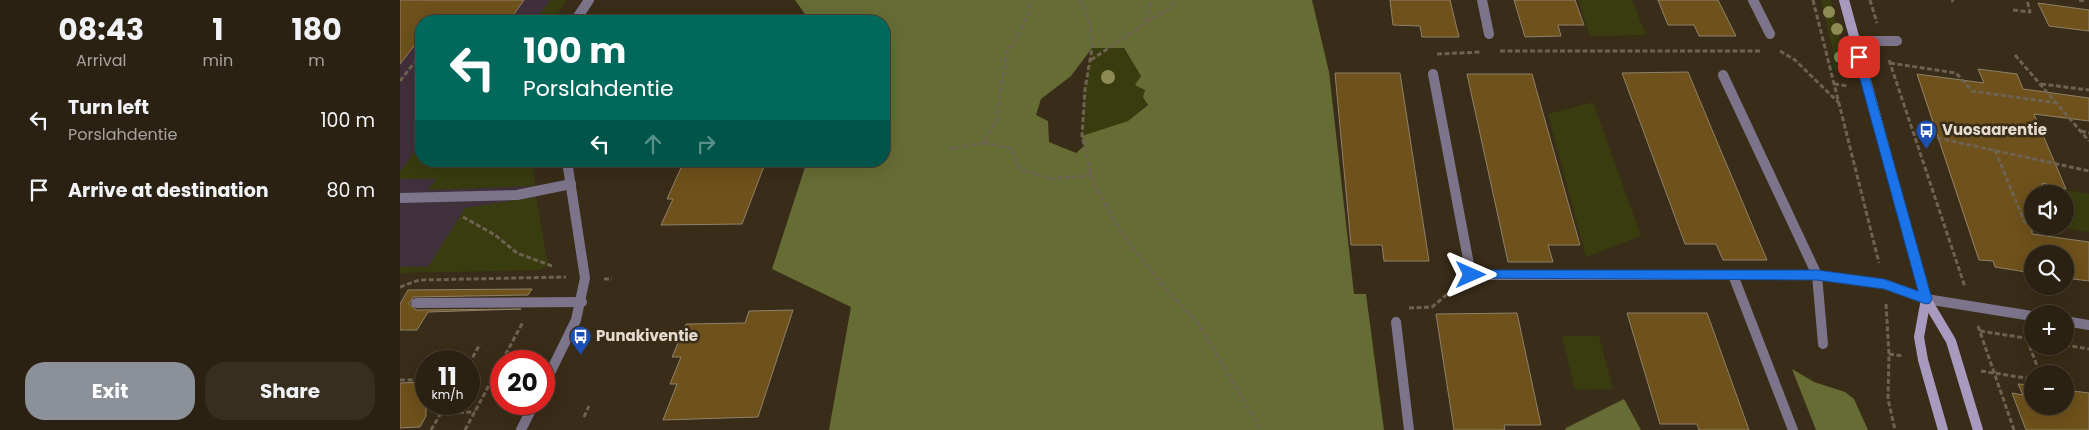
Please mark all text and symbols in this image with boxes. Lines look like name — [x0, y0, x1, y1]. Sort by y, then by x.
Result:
text: 08:43 — [58, 8, 144, 51]
text: 1 — [212, 8, 223, 51]
text: 180 — [291, 8, 342, 51]
text: 100 m — [523, 26, 626, 75]
icon: left — [440, 35, 505, 100]
pin — [1838, 36, 1880, 78]
icon: arrive — [1845, 43, 1873, 71]
text: Arrival — [76, 49, 126, 72]
text: min — [203, 49, 233, 72]
text: m — [308, 49, 325, 72]
text: Porslahdentie — [523, 73, 674, 104]
text: Turn left — [68, 94, 149, 121]
icon: left — [25, 106, 53, 134]
text: 100 m — [320, 107, 375, 134]
bus stop icon: Vuosaarentie — [1914, 118, 1938, 149]
place label: Vuosaarentie — [1942, 119, 2047, 140]
text: Porslahdentie — [68, 123, 177, 146]
icon: left — [586, 130, 614, 158]
icon: ahead — [639, 130, 667, 158]
icon: right — [692, 130, 720, 158]
icon: arrive — [25, 176, 53, 204]
text: Arrive at destination — [68, 177, 269, 204]
text: 80 m — [326, 177, 375, 204]
map controls — [2024, 185, 2074, 415]
button: sound — [2024, 185, 2074, 235]
button: search — [2024, 245, 2074, 295]
position arrow — [1444, 248, 1496, 300]
button: + — [2024, 305, 2074, 355]
bus stop icon: Punakiventie — [568, 324, 592, 355]
place label: Punakiventie — [596, 325, 698, 346]
speed limit sign: 20 — [490, 350, 555, 415]
text: 11 — [438, 359, 457, 394]
button: Exit — [25, 362, 195, 420]
button: Share — [205, 362, 375, 420]
button: − — [2024, 365, 2074, 415]
text: km/h — [432, 386, 463, 403]

